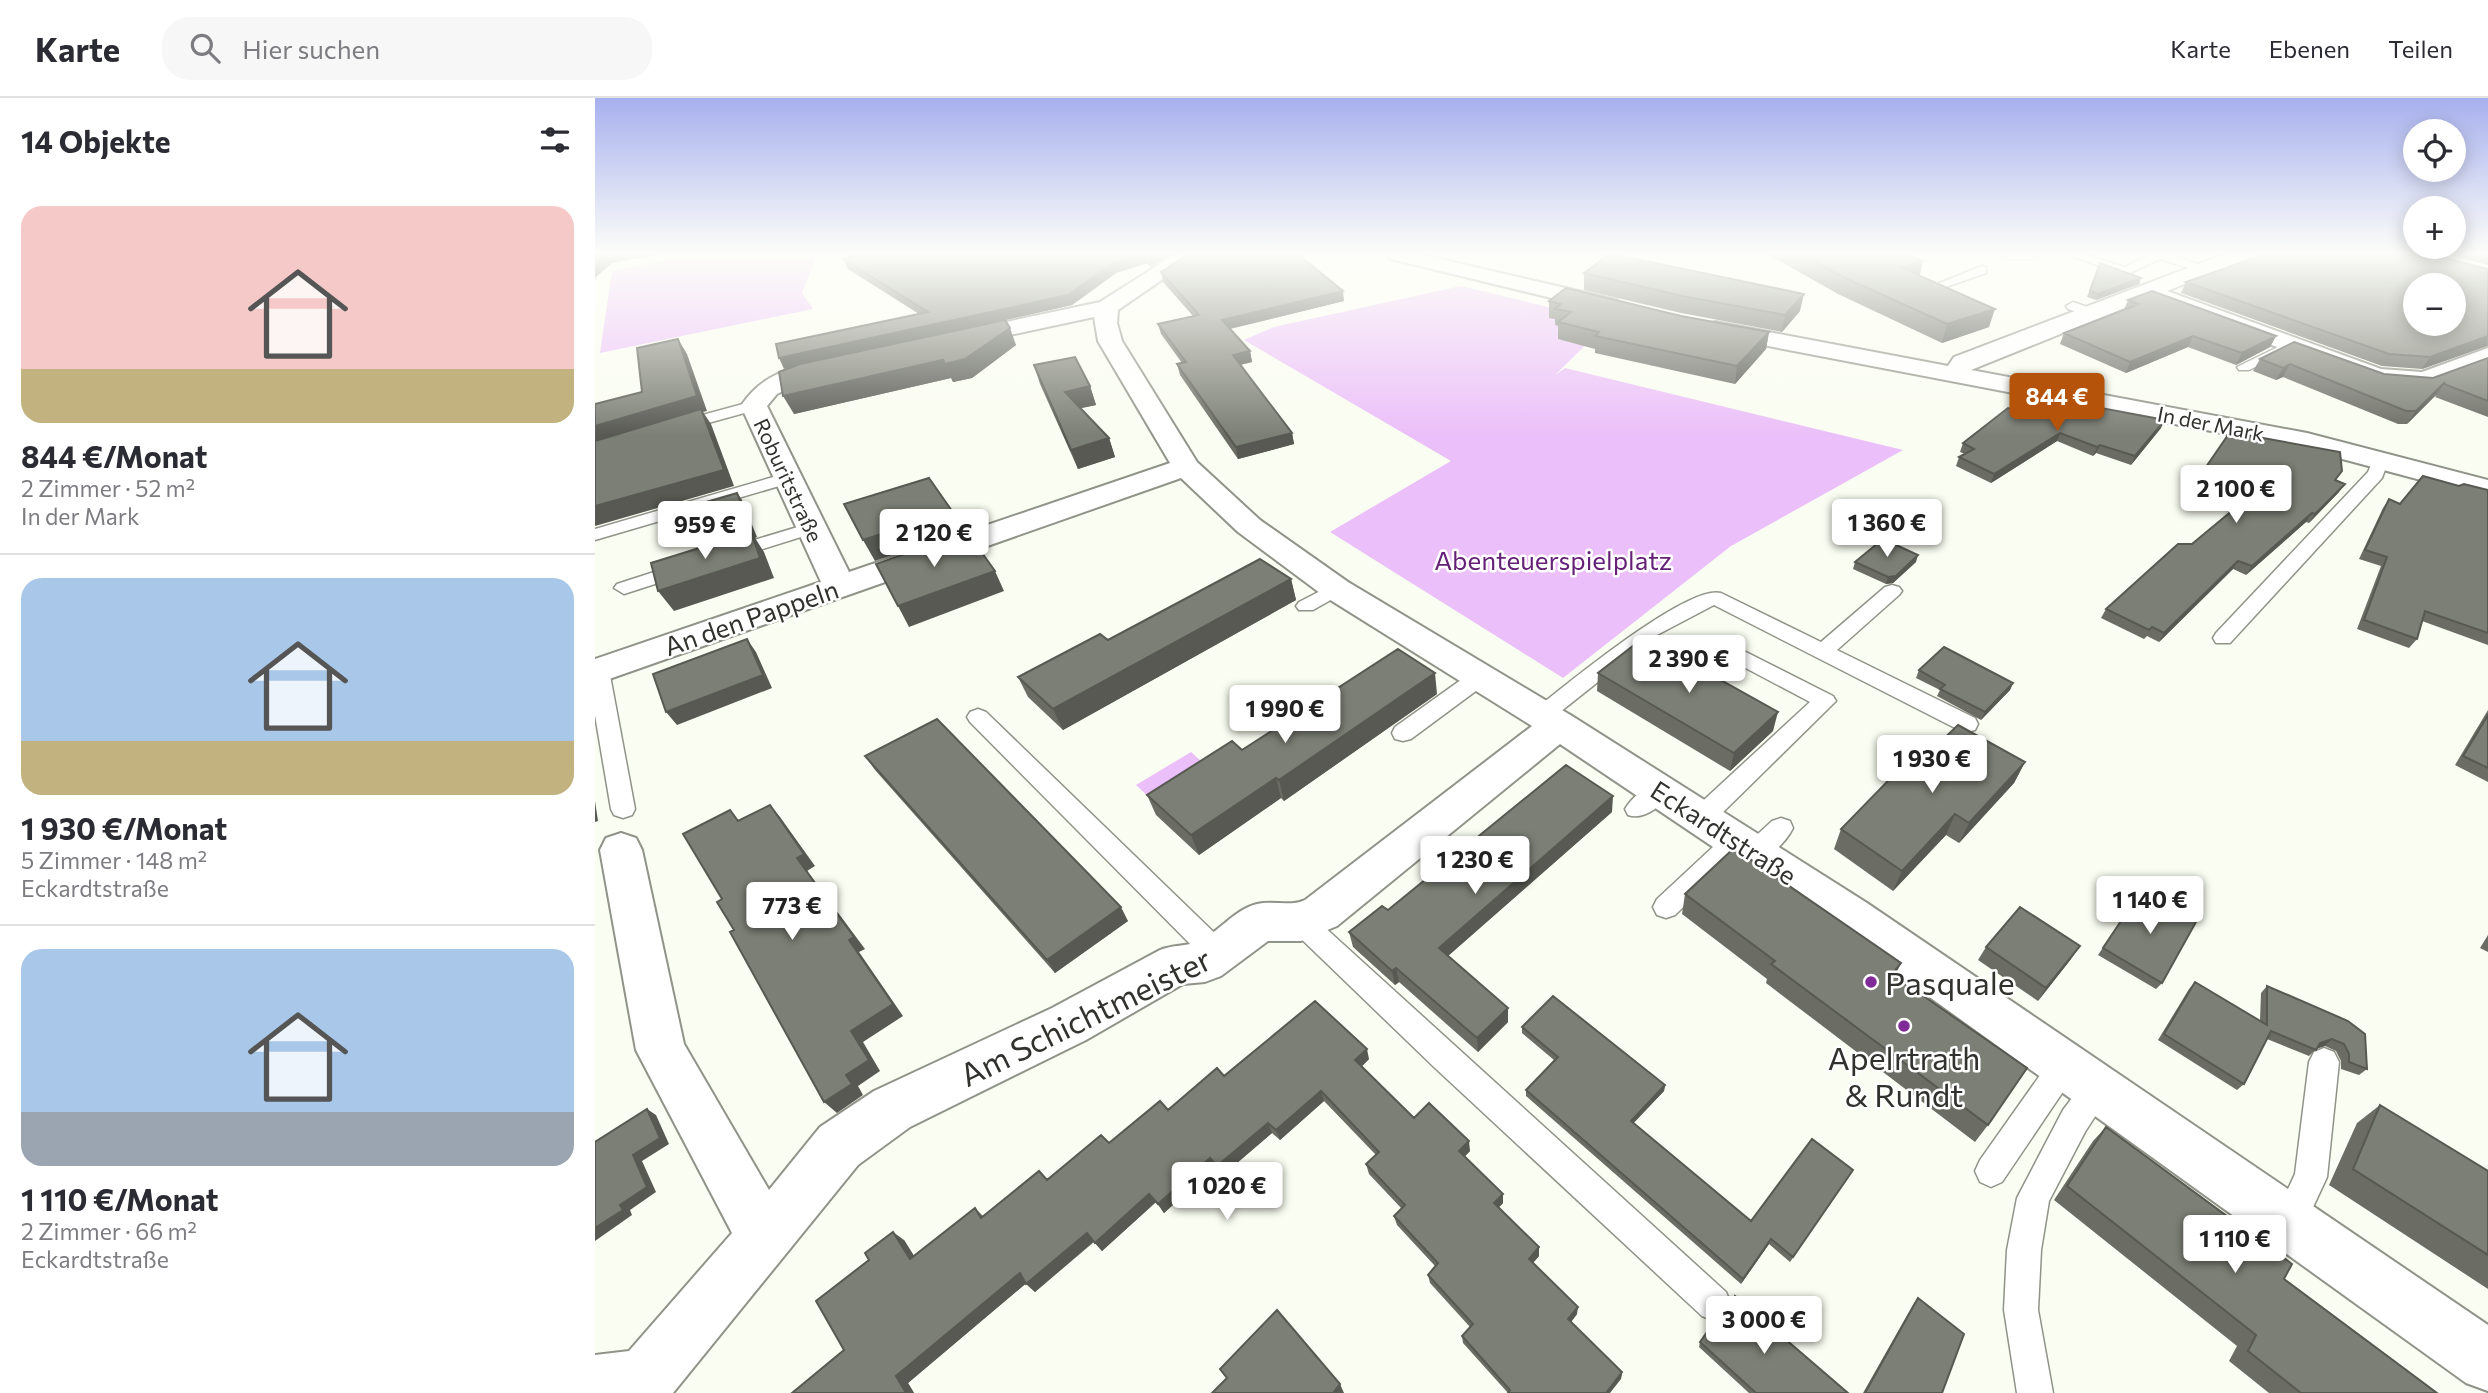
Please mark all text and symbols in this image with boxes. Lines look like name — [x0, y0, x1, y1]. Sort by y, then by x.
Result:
search box — [162, 17, 652, 80]
text: Karte — [35, 28, 120, 69]
icon: search — [186, 29, 224, 67]
text: Hier suchen — [242, 33, 380, 64]
text: Karte — [2170, 34, 2231, 63]
text: Ebenen — [2269, 34, 2350, 63]
text: Teilen — [2388, 34, 2453, 63]
map controls — [2403, 119, 2466, 336]
button: locate — [2403, 119, 2466, 182]
icon: filters — [536, 121, 574, 159]
text: 14 Objekte — [21, 122, 171, 159]
button: + — [2403, 196, 2466, 259]
icon: home — [235, 251, 361, 377]
button: − — [2403, 273, 2466, 336]
pin: 844 € — [2008, 374, 2106, 433]
text: 844 € — [2025, 382, 2089, 410]
street label: In der Mark — [2156, 400, 2266, 446]
street label: Roburitstraße — [749, 414, 829, 546]
text: 844 €/Monat — [21, 437, 208, 474]
pin: 2 100 € — [2171, 466, 2301, 525]
text: 2 Zimmer · 52 m² — [21, 474, 195, 502]
text: 2 100 € — [2196, 474, 2276, 502]
pin: 1 360 € — [1822, 500, 1952, 559]
text: In der Mark — [21, 502, 140, 530]
pin: 959 € — [656, 502, 754, 561]
text: 1 360 € — [1848, 508, 1926, 536]
text: 959 € — [674, 510, 736, 538]
pin: 2 120 € — [869, 510, 999, 569]
text: 2 120 € — [896, 518, 972, 546]
park label: Abenteuerspielplatz — [1434, 544, 1672, 575]
street label: An den Pappeln — [660, 573, 842, 661]
icon: home — [235, 623, 361, 749]
pin: 2 390 € — [1624, 636, 1754, 695]
text: 2 390 € — [1649, 644, 1729, 672]
pin: 1 990 € — [1220, 686, 1350, 745]
text: 1 990 € — [1245, 694, 1325, 722]
pin: 1 930 € — [1867, 736, 1997, 795]
text: 1 930 € — [1893, 744, 1971, 772]
street label: Eckardtstraße — [1645, 773, 1803, 891]
text: 1 930 €/Monat — [21, 809, 227, 846]
pin: 1 230 € — [1410, 836, 1540, 896]
text: 1 230 € — [1436, 845, 1514, 873]
text: 5 Zimmer · 148 m² — [21, 846, 207, 874]
text: Eckardtstraße — [21, 874, 169, 902]
pin: 1 140 € — [2085, 876, 2215, 936]
pin: 773 € — [743, 882, 841, 942]
text: 1 140 € — [2112, 885, 2188, 913]
text: 773 € — [762, 891, 822, 919]
street label: Am Schichtmeister — [953, 938, 1217, 1094]
place label: Pasquale — [1885, 962, 2015, 1002]
marker: Pasquale — [1863, 974, 1879, 990]
icon: home — [235, 994, 361, 1120]
marker: Apelrtrath & Rundt — [1896, 1018, 1912, 1034]
place label: Apelrtrath & Rundt — [1828, 1037, 1980, 1114]
pin: 1 020 € — [1162, 1162, 1292, 1222]
text: 1 020 € — [1188, 1171, 1266, 1199]
text: 1 110 €/Monat — [21, 1180, 219, 1217]
pin: 1 110 € — [2170, 1216, 2300, 1275]
text: 2 Zimmer · 66 m² — [21, 1217, 197, 1245]
text: 1 110 € — [2199, 1224, 2271, 1252]
text: Eckardtstraße — [21, 1245, 169, 1273]
pin: 3 000 € — [1699, 1296, 1829, 1356]
text: 3 000 € — [1722, 1305, 1806, 1333]

